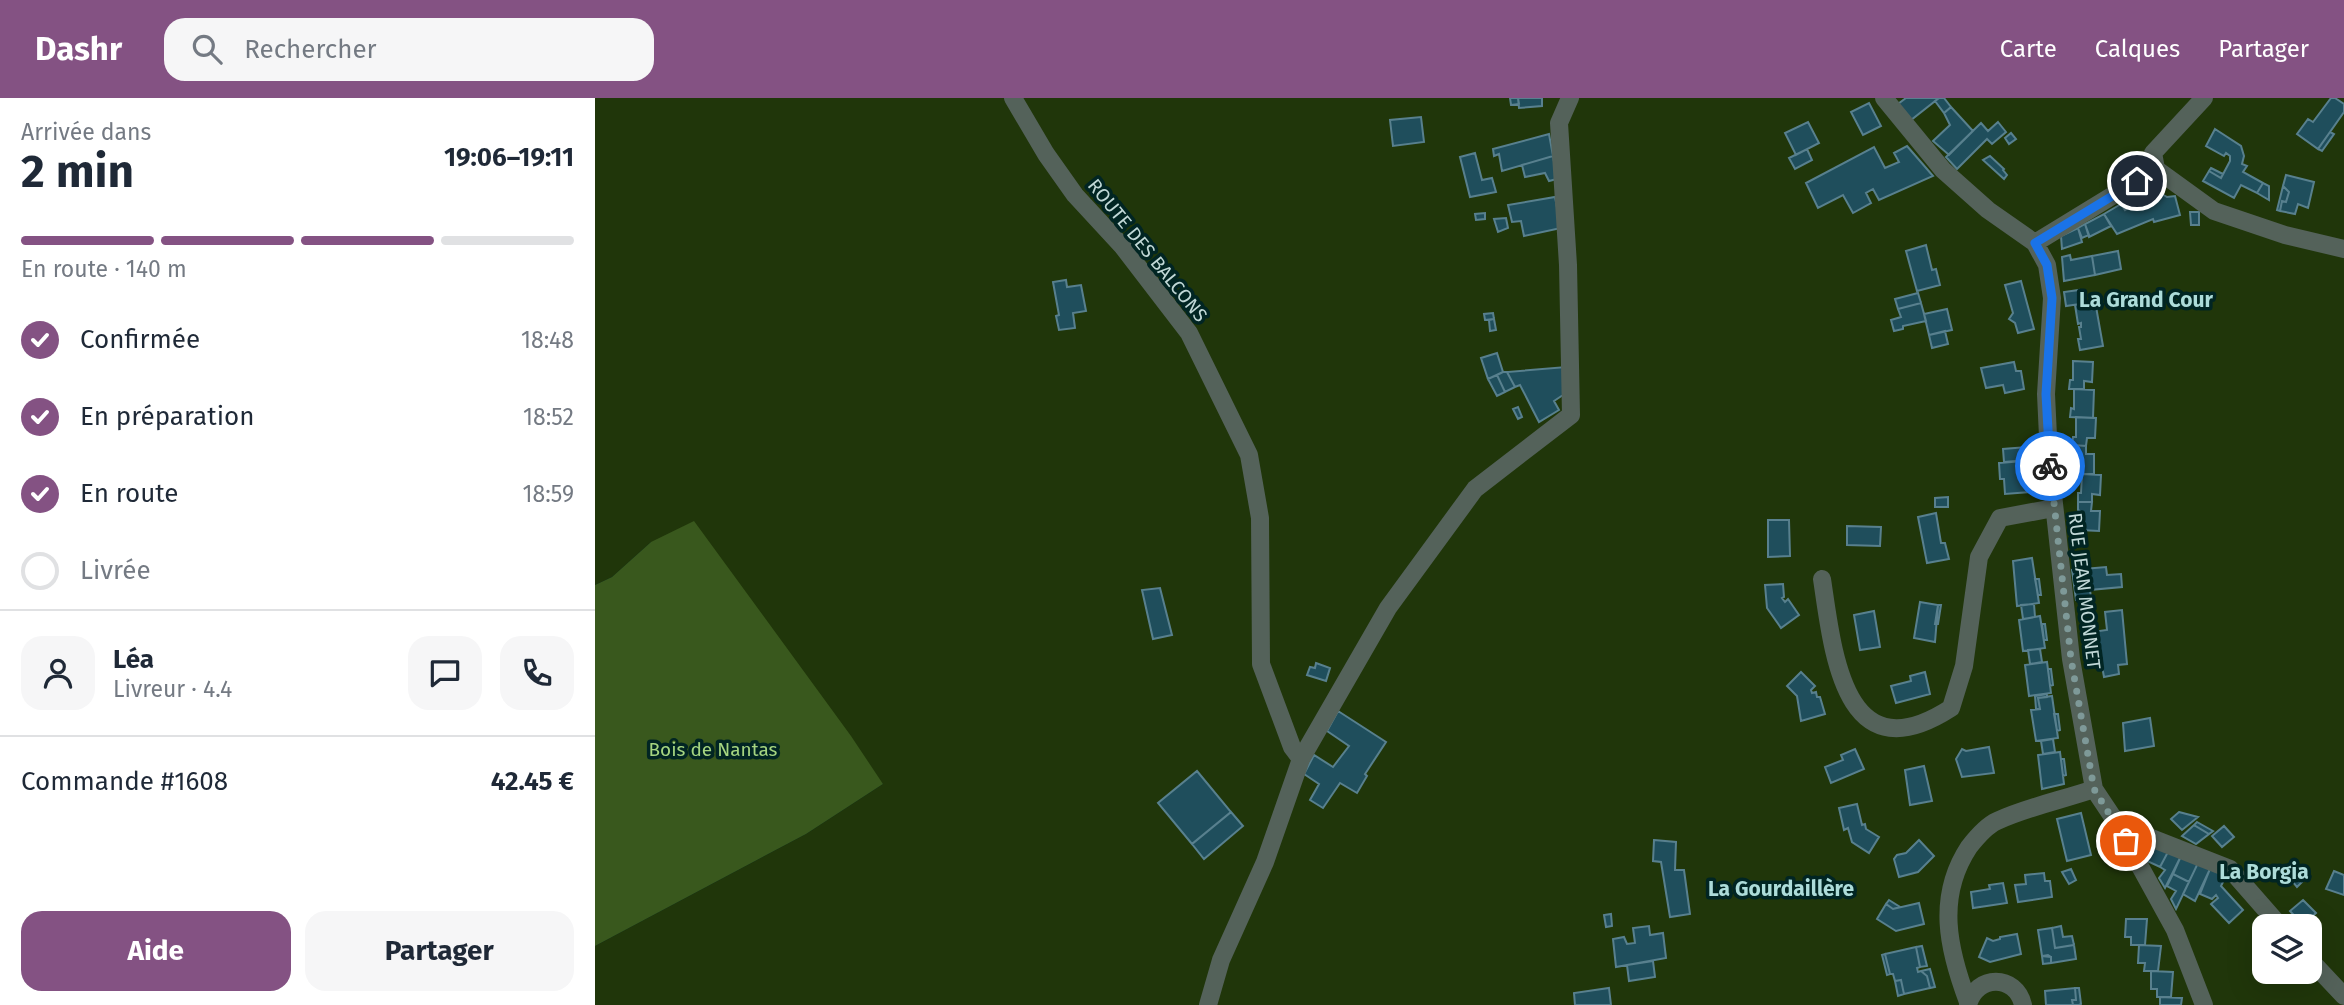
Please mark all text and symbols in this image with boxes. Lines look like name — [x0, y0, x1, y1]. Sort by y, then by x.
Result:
search box — [164, 18, 654, 81]
text: Dashr — [35, 29, 122, 69]
icon: search — [188, 30, 226, 68]
text: Rechercher — [244, 34, 377, 65]
text: Carte — [2000, 35, 2057, 63]
text: Calques — [2095, 35, 2180, 63]
text: Partager — [2218, 35, 2309, 63]
text: Arrivée dans — [21, 118, 151, 146]
text: 19:06–19:11 — [444, 142, 574, 173]
text: 2 min — [21, 144, 134, 199]
pin — [2107, 151, 2167, 211]
icon: home — [2118, 162, 2156, 200]
street label: ROUTE DES BALCONS — [1083, 174, 1212, 326]
text: En route · 140 m — [21, 255, 187, 283]
district label: La Grand Cour — [2079, 287, 2213, 313]
icon: check — [21, 321, 59, 359]
text: Confirmée — [80, 324, 200, 355]
text: 18:48 — [521, 326, 574, 354]
icon: check — [21, 398, 59, 436]
text: En préparation — [80, 401, 254, 432]
text: 18:52 — [523, 403, 574, 431]
courier — [2015, 431, 2085, 501]
icon: bike — [2031, 447, 2069, 485]
icon: check — [21, 475, 59, 513]
text: En route — [80, 478, 179, 509]
text: 18:59 — [523, 480, 574, 508]
street label: RUE JEAN MONNET — [2063, 511, 2106, 671]
text: Livrée — [80, 555, 151, 586]
button: person — [21, 636, 95, 710]
button: chat — [408, 636, 482, 710]
button: phone — [500, 636, 574, 710]
text: Léa — [113, 644, 154, 675]
text: Livreur · 4.4 — [113, 675, 232, 703]
park label: Bois de Nantas — [649, 738, 778, 761]
text: Commande #1608 — [21, 766, 228, 797]
text: 42.45 € — [491, 766, 574, 797]
pin — [2096, 811, 2156, 871]
icon: bag — [2107, 822, 2145, 860]
district label: La Borgia — [2219, 859, 2309, 885]
district label: La Gourdaillère — [1708, 876, 1854, 902]
button: Aide — [21, 911, 291, 991]
button: Partager — [305, 911, 574, 991]
map controls — [2252, 914, 2322, 984]
button: layers — [2252, 914, 2322, 984]

